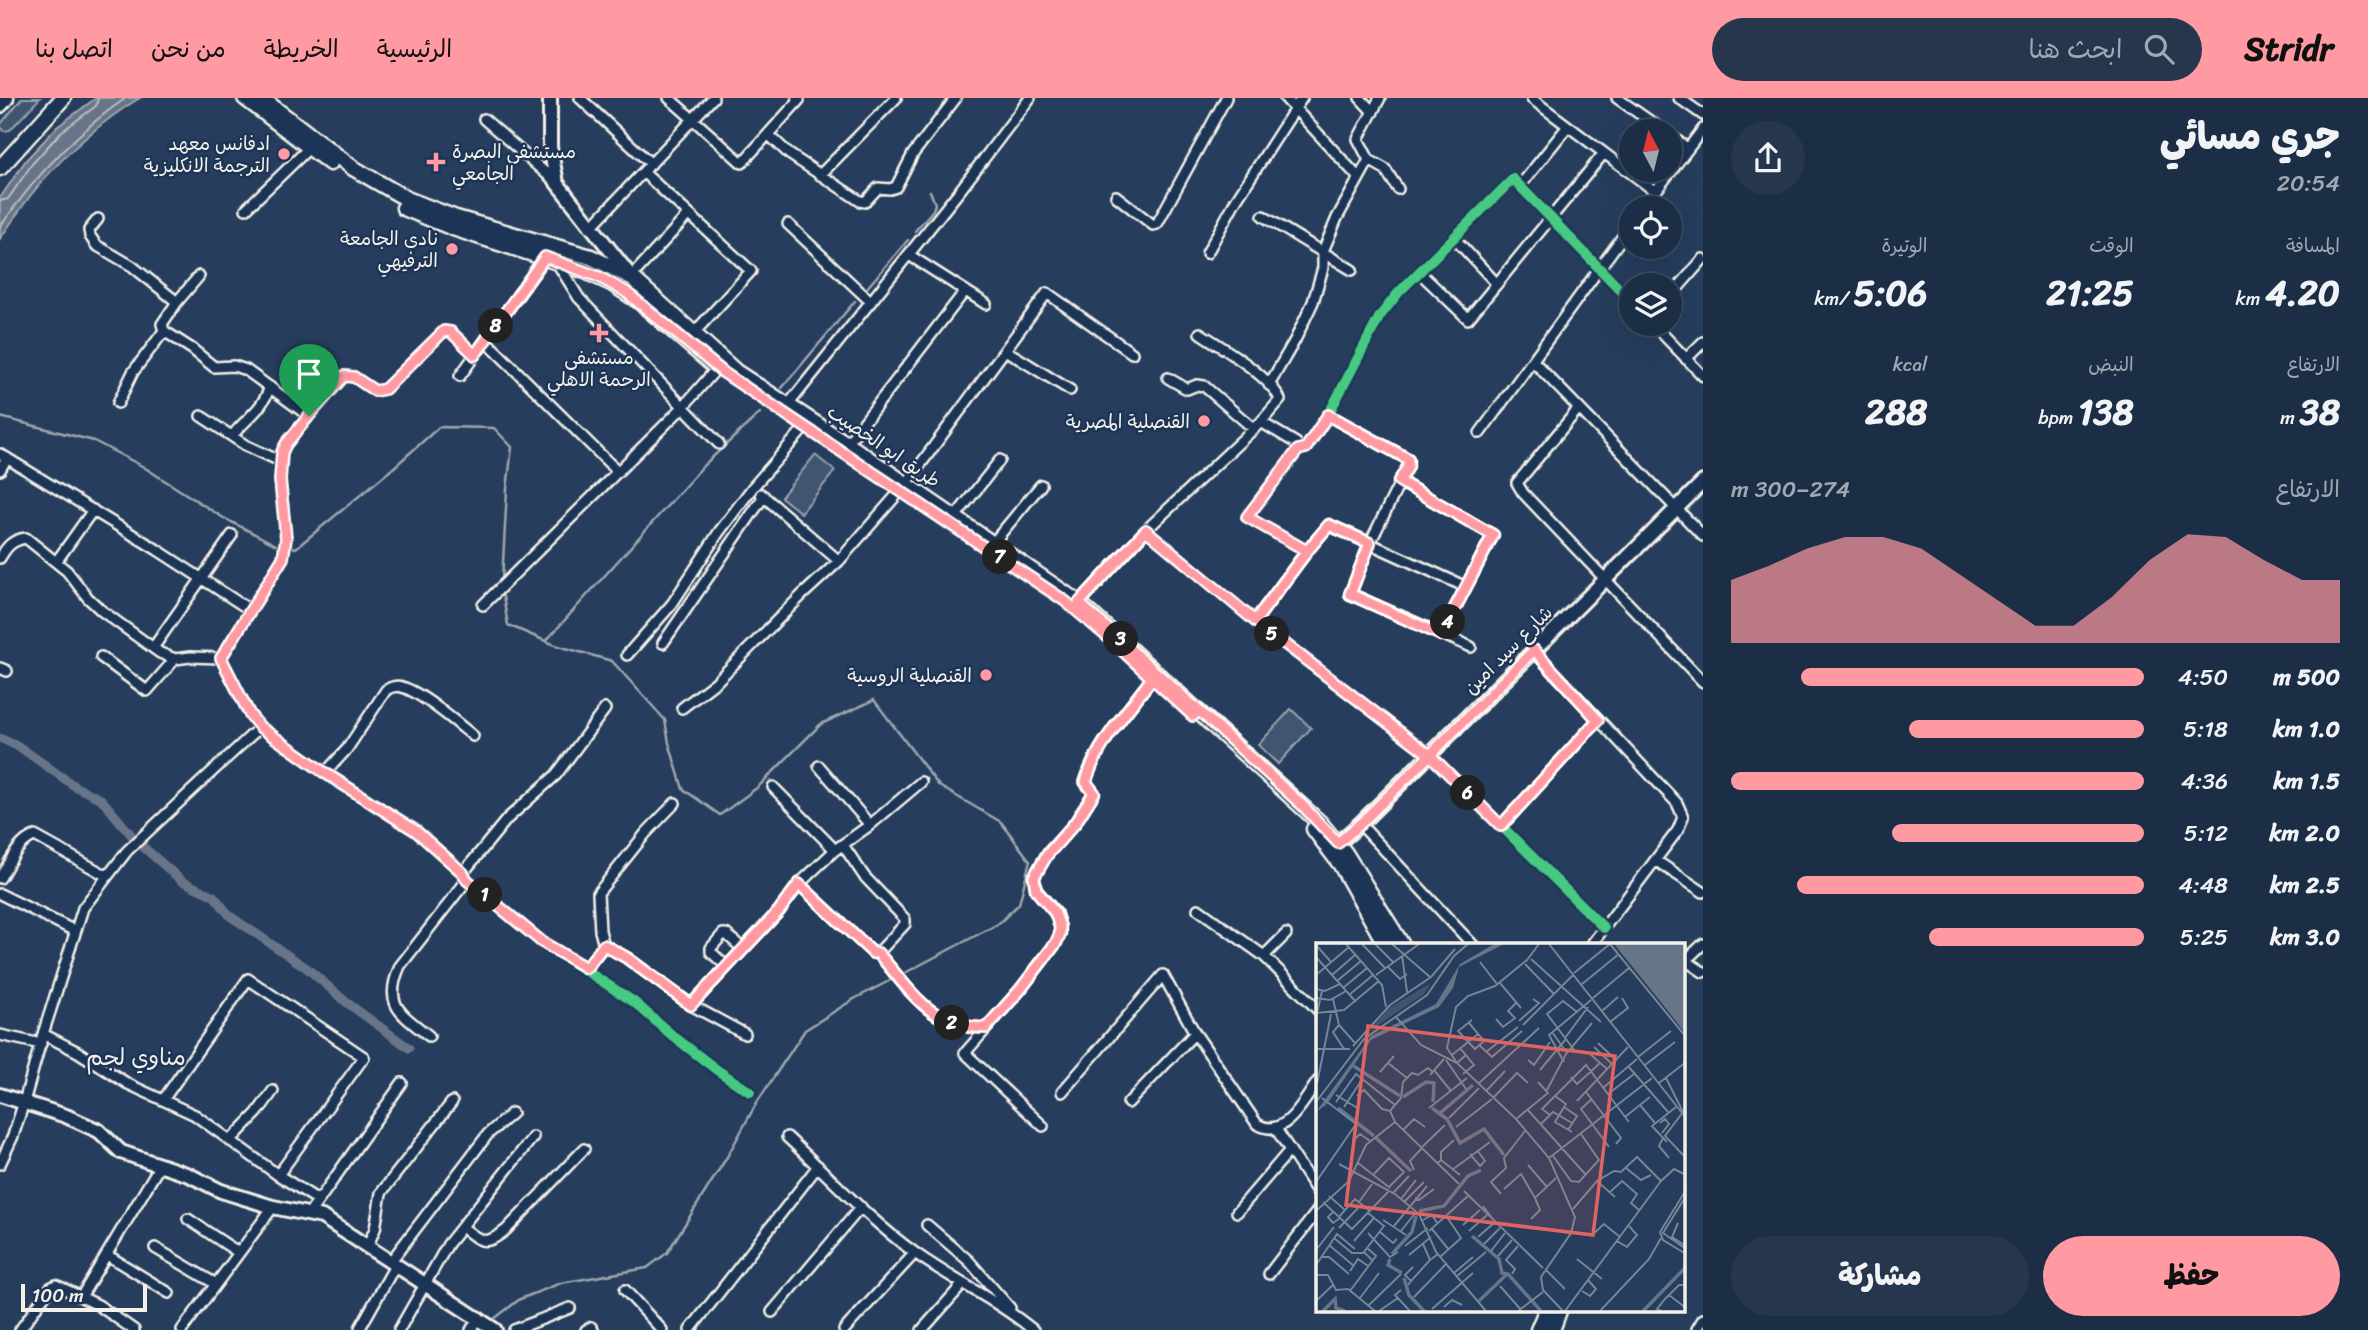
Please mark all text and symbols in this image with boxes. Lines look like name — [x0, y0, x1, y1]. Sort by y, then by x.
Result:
search box — [1712, 18, 2202, 81]
text: Stridr — [2244, 20, 2333, 78]
text: ابحث هنا — [2029, 26, 2122, 72]
text: اتصل بنا — [35, 28, 113, 70]
text: من نحن — [151, 28, 226, 70]
text: الخريطة — [264, 28, 339, 70]
text: الرئيسية — [377, 28, 452, 70]
icon: search — [2140, 30, 2178, 68]
text: جري مسائي — [2160, 103, 2340, 170]
north arrow — [1619, 119, 1682, 182]
map controls — [1619, 119, 1682, 336]
button: share — [1731, 121, 1805, 195]
place label: ادفانس معهد الترجمة الانكليزية — [144, 127, 270, 182]
place label: مستشفى البصرة الجامعي — [452, 135, 576, 190]
marker: ادفانس معهد الترجمة الانكليزية — [276, 146, 292, 162]
marker: مستشفى البصرة الجامعي — [426, 152, 446, 172]
text: 20:54 — [2277, 163, 2340, 204]
button: locate — [1619, 196, 1682, 259]
place label: نادي الجامعة الترفيهي — [340, 222, 438, 277]
text: الوتيرة — [1881, 229, 1927, 262]
text: الوقت — [2089, 229, 2134, 262]
text: المسافة — [2286, 229, 2340, 262]
marker: نادي الجامعة الترفيهي — [444, 241, 460, 257]
text: 5:06 — [1853, 262, 1927, 324]
text: 21:25 — [2046, 262, 2134, 324]
text: 4.20 — [2265, 262, 2340, 324]
button: layers — [1619, 273, 1682, 336]
text: /km — [1814, 282, 1853, 315]
text: km — [2236, 282, 2265, 315]
pin: 8 — [478, 308, 514, 344]
text: 8 — [490, 309, 501, 342]
marker: مستشفى الرحمة الاهلي — [589, 323, 609, 343]
place label: مستشفى الرحمة الاهلي — [547, 341, 651, 396]
pin — [279, 344, 339, 416]
text: kcal — [1893, 348, 1927, 381]
text: النبض — [2088, 348, 2134, 381]
text: الارتفاع — [2287, 348, 2340, 381]
icon: arrive — [290, 355, 328, 393]
text: 288 — [1865, 381, 1927, 443]
text: 138 — [2078, 381, 2134, 443]
text: 38 — [2300, 381, 2340, 443]
street label: طريق ابو الخصيب — [820, 396, 948, 496]
text: bpm — [2038, 401, 2078, 434]
text: m — [2280, 401, 2300, 434]
place label: القنصلية المصرية — [1066, 405, 1190, 438]
marker: القنصلية المصرية — [1196, 413, 1212, 429]
text: 274–300 m — [1731, 469, 1850, 510]
text: الارتفاع — [2276, 469, 2340, 510]
pin: 7 — [982, 540, 1018, 574]
text: 7 — [994, 540, 1005, 573]
street label: شارع سيد امين — [1455, 597, 1561, 703]
pin: 4 — [1430, 604, 1466, 640]
text: 4 — [1442, 605, 1453, 638]
pin: 5 — [1254, 616, 1290, 652]
text: 5 — [1266, 617, 1277, 650]
pin: 3 — [1104, 622, 1138, 656]
text: 3 — [1115, 622, 1126, 655]
text: 4:50 — [2178, 657, 2228, 698]
text: 500 m — [2273, 657, 2340, 698]
place label: القنصلية الروسية — [847, 659, 972, 692]
marker: القنصلية الروسية — [978, 667, 994, 683]
text: 5:18 — [2183, 709, 2228, 750]
text: 1.0 km — [2273, 709, 2340, 750]
text: 4:36 — [2181, 761, 2228, 802]
text: 1.5 km — [2273, 761, 2340, 802]
pin: 6 — [1450, 776, 1486, 810]
text: 6 — [1462, 776, 1473, 809]
text: 5:12 — [2184, 813, 2228, 854]
text: 2.0 km — [2269, 813, 2340, 854]
text: 4:48 — [2178, 865, 2228, 906]
text: 2.5 km — [2270, 865, 2340, 906]
pin: 1 — [468, 878, 503, 912]
text: 1 — [480, 878, 489, 911]
text: 5:25 — [2180, 917, 2228, 958]
text: 3.0 km — [2270, 917, 2340, 958]
inset map — [1316, 943, 1686, 1312]
pin: 2 — [934, 1006, 970, 1040]
text: 2 — [946, 1006, 957, 1039]
district label: مناوي لجم — [86, 1037, 186, 1078]
button: مشاركة — [1731, 1236, 2029, 1316]
button: حفظ — [2043, 1236, 2340, 1316]
text: 100 m — [32, 1279, 84, 1312]
scale bar — [21, 1281, 147, 1313]

